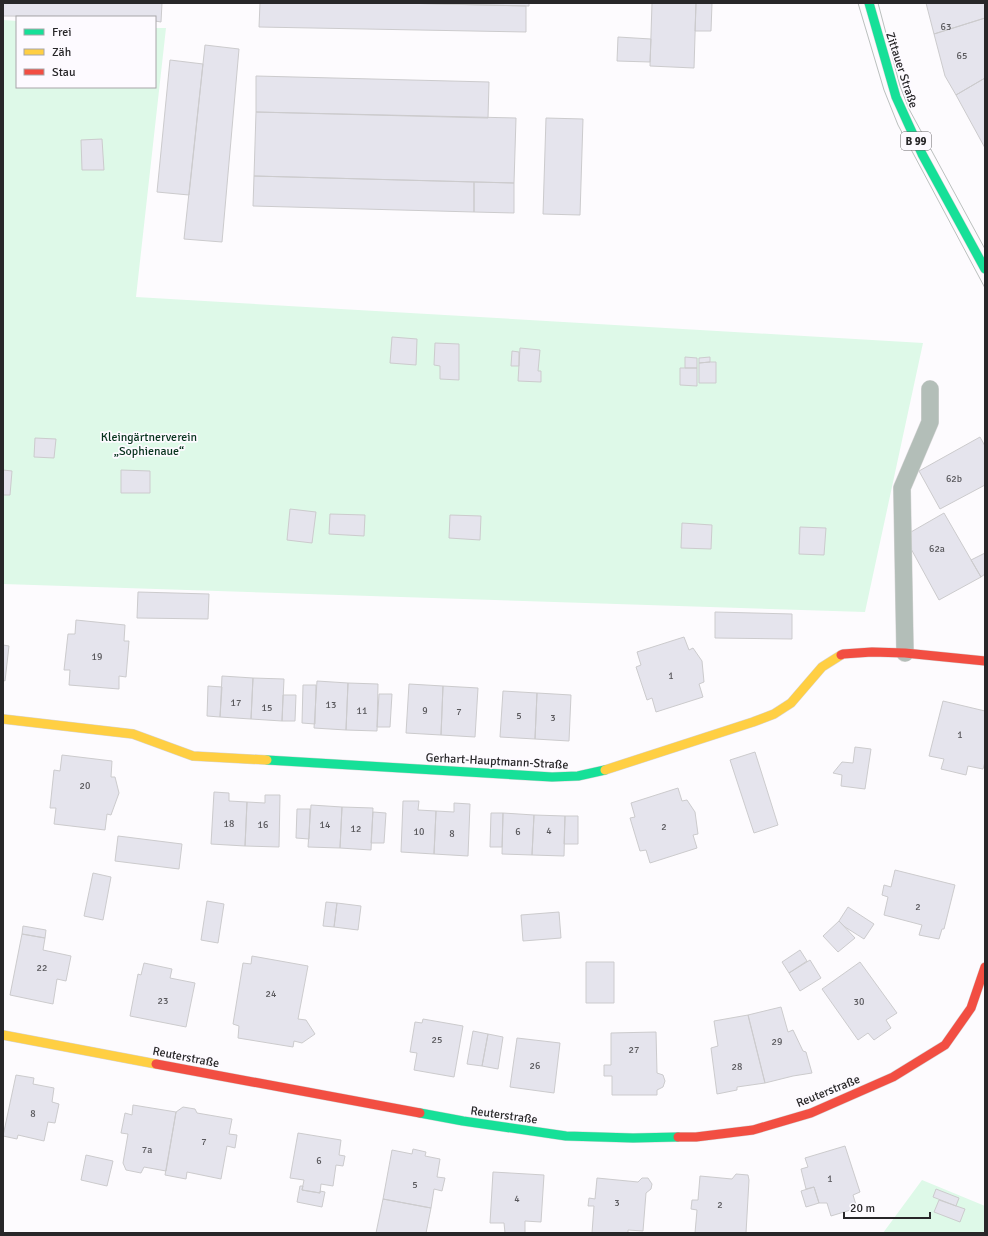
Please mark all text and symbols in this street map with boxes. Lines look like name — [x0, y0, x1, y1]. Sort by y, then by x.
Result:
legend — [16, 16, 156, 88]
house number: 63 — [941, 21, 951, 33]
text: Frei — [52, 25, 71, 40]
street label: Zittauer Straße — [882, 30, 921, 110]
text: Zäh — [52, 45, 71, 60]
house number: 65 — [957, 50, 967, 62]
text: Stau — [52, 65, 76, 80]
road number: B 99 — [901, 132, 931, 150]
park label: Kleingärtnerverein „Sophienaue“ — [101, 430, 197, 459]
house number: 62b — [946, 473, 962, 485]
house number: 62a — [929, 543, 945, 555]
house number: 19 — [92, 651, 102, 663]
house number: 1 — [668, 670, 674, 682]
house number: 17 — [231, 697, 241, 709]
house number: 13 — [326, 699, 336, 711]
house number: 15 — [262, 702, 272, 714]
house number: 11 — [357, 705, 367, 717]
house number: 9 — [422, 705, 428, 717]
house number: 7 — [456, 706, 462, 718]
house number: 5 — [516, 710, 522, 722]
house number: 3 — [550, 712, 556, 724]
house number: 1 — [957, 729, 963, 741]
street label: Gerhart-Hauptmann-Straße — [425, 750, 569, 773]
house number: 20 — [80, 780, 90, 792]
house number: 18 — [224, 818, 234, 830]
house number: 16 — [258, 819, 268, 831]
house number: 14 — [320, 819, 331, 831]
house number: 2 — [661, 821, 667, 833]
house number: 12 — [351, 823, 361, 835]
house number: 4 — [546, 825, 552, 837]
house number: 10 — [414, 826, 424, 838]
house number: 6 — [515, 826, 521, 838]
house number: 8 — [449, 828, 455, 840]
house number: 2 — [915, 901, 921, 913]
house number: 22 — [37, 962, 47, 974]
house number: 24 — [266, 988, 277, 1000]
house number: 23 — [158, 995, 168, 1007]
house number: 30 — [854, 996, 864, 1008]
house number: 25 — [432, 1034, 442, 1046]
house number: 29 — [772, 1036, 782, 1048]
street label: Reuterstraße — [151, 1044, 220, 1071]
house number: 27 — [629, 1044, 639, 1056]
house number: 26 — [530, 1060, 540, 1072]
house number: 28 — [732, 1061, 742, 1073]
street label: Reuterstraße — [794, 1072, 862, 1111]
street label: Reuterstraße — [469, 1103, 538, 1128]
house number: 8 — [30, 1108, 36, 1120]
house number: 7 — [201, 1136, 207, 1148]
house number: 7a — [142, 1144, 152, 1156]
house number: 6 — [316, 1155, 322, 1167]
house number: 1 — [827, 1173, 833, 1185]
house number: 5 — [412, 1179, 418, 1191]
house number: 4 — [514, 1193, 520, 1205]
scale bar — [844, 1194, 930, 1220]
house number: 3 — [614, 1197, 620, 1209]
house number: 2 — [717, 1199, 723, 1211]
text: 20 m — [850, 1201, 875, 1216]

